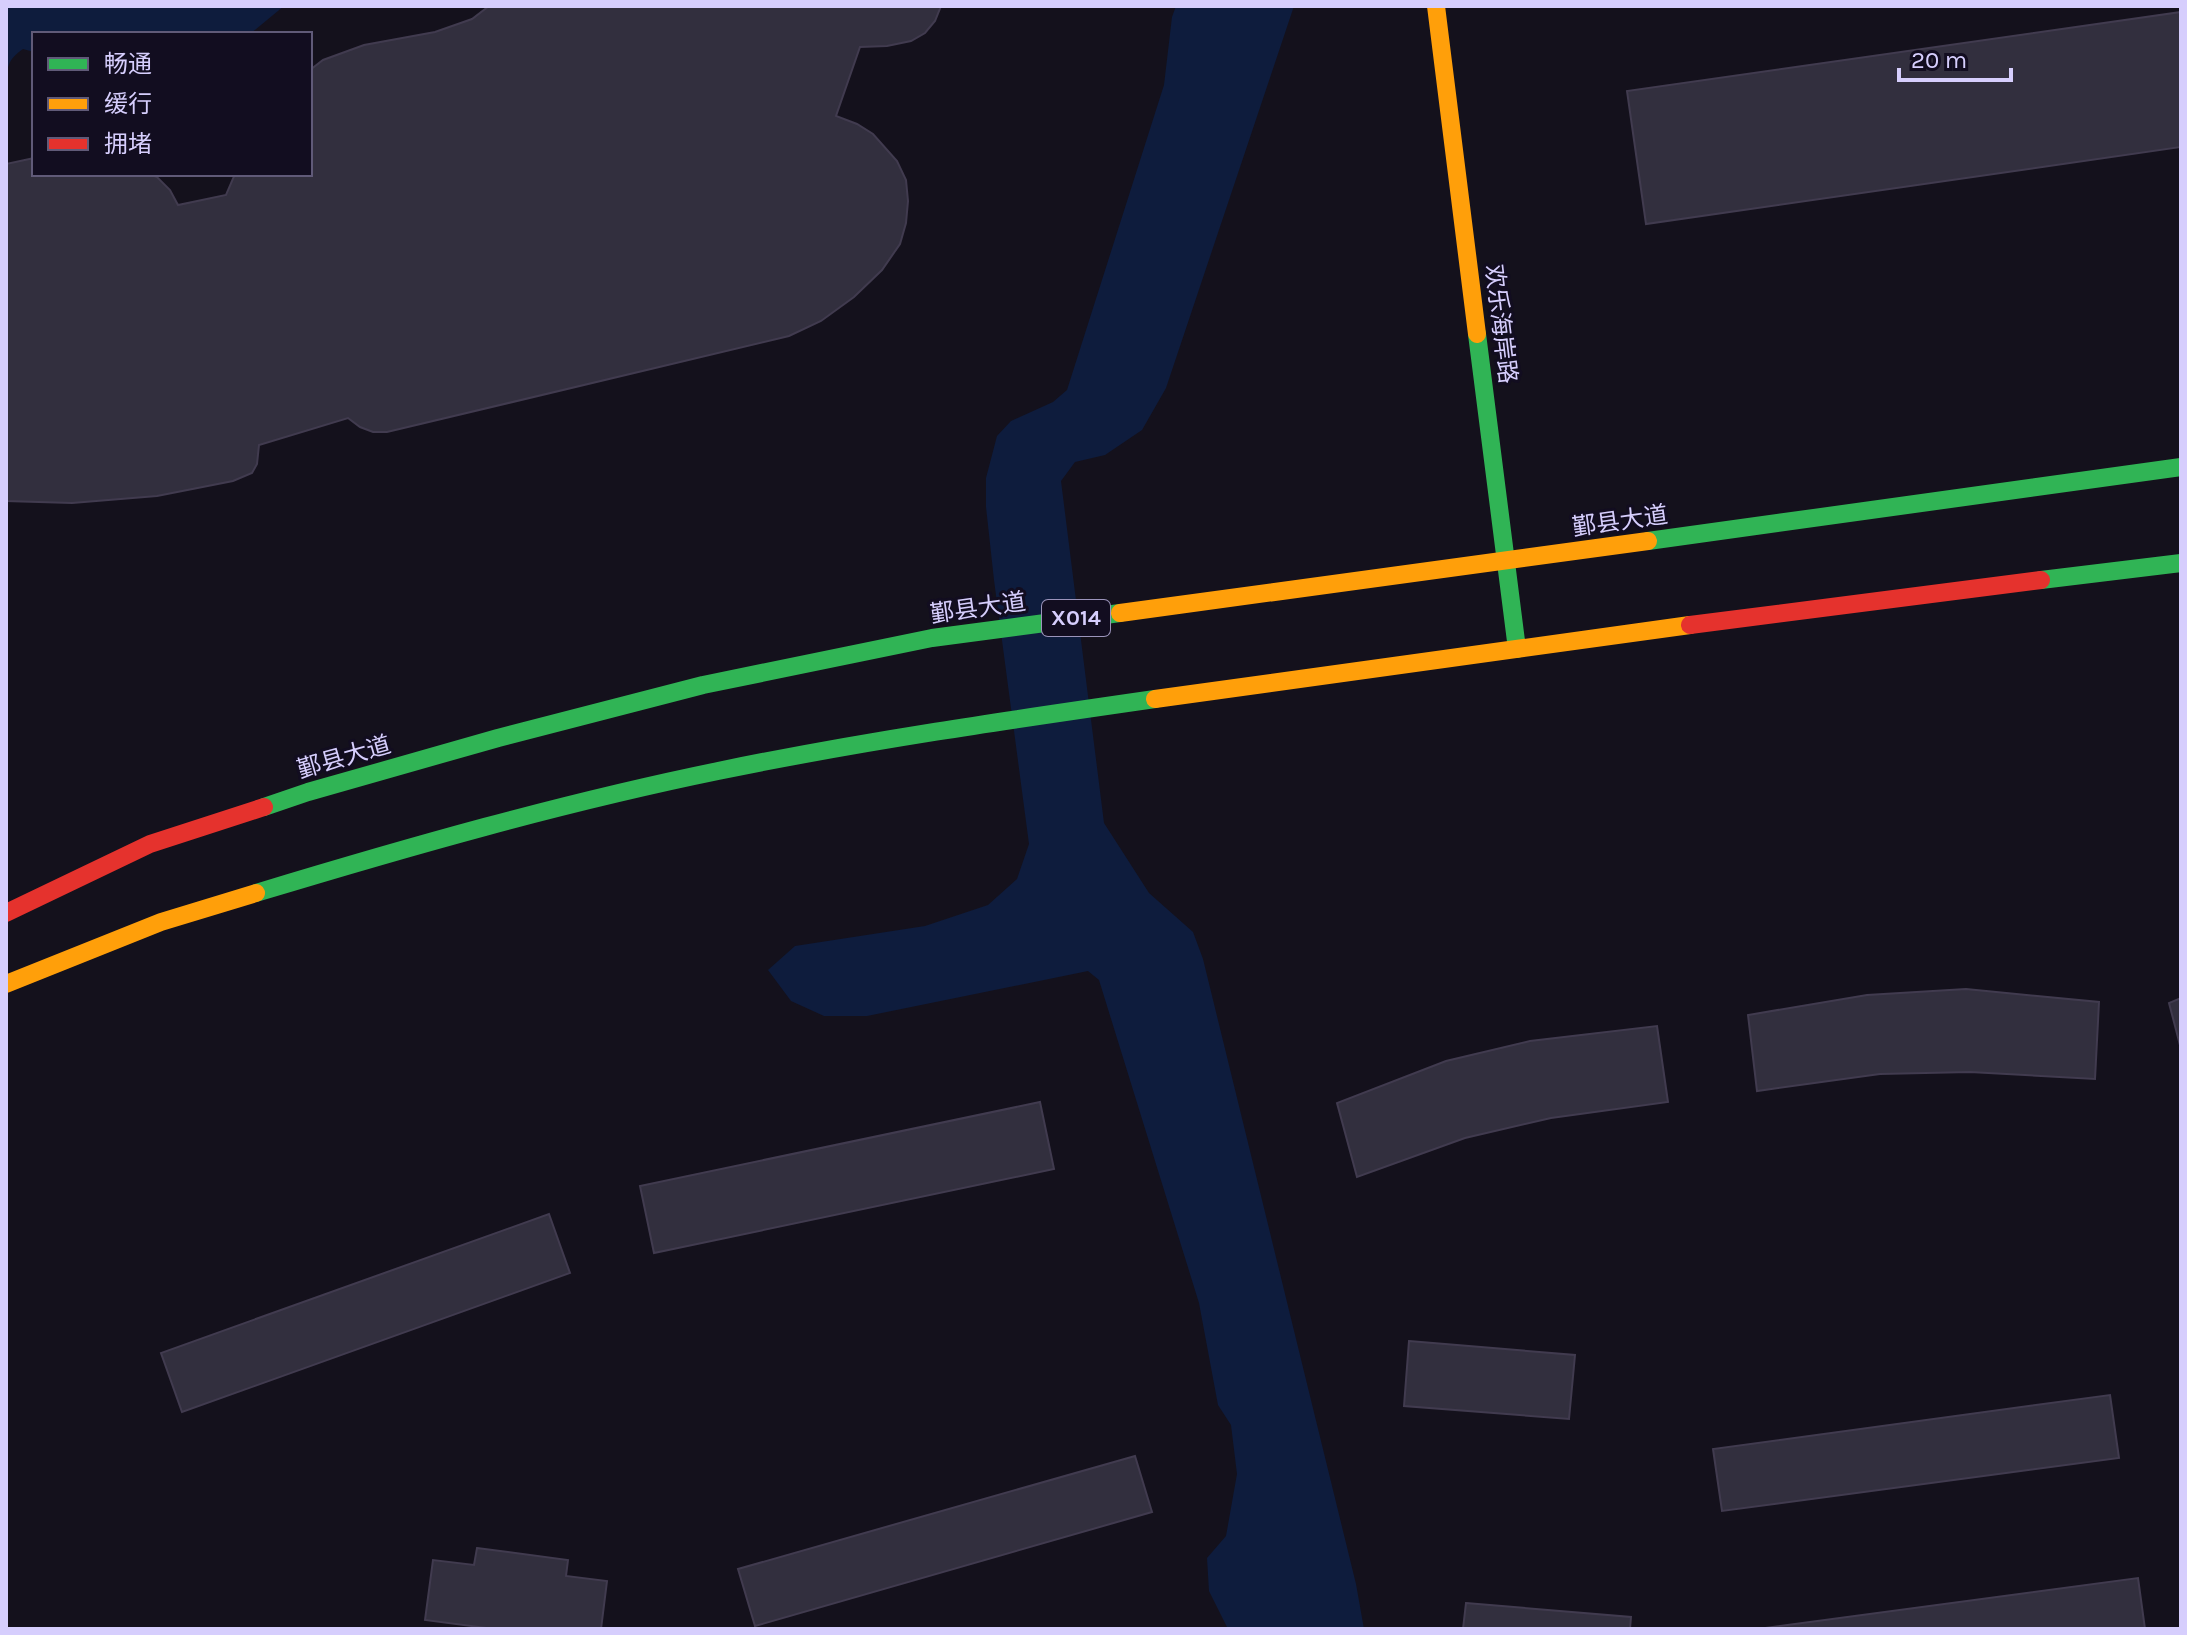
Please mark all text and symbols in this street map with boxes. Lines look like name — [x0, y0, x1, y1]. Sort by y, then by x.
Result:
legend — [32, 32, 312, 176]
scale bar — [1899, 32, 2011, 82]
text: 20 m — [1911, 46, 1967, 74]
text: 畅通 — [104, 50, 152, 78]
text: 缓行 — [104, 90, 152, 118]
text: 拥堵 — [104, 130, 152, 158]
street label: 欢乐海岸路 — [1480, 263, 1522, 385]
street label: 鄞县大道 — [1571, 500, 1669, 542]
street label: 鄞县大道 — [929, 587, 1027, 629]
road number: X014 — [1042, 600, 1110, 636]
street label: 鄞县大道 — [294, 730, 394, 784]

